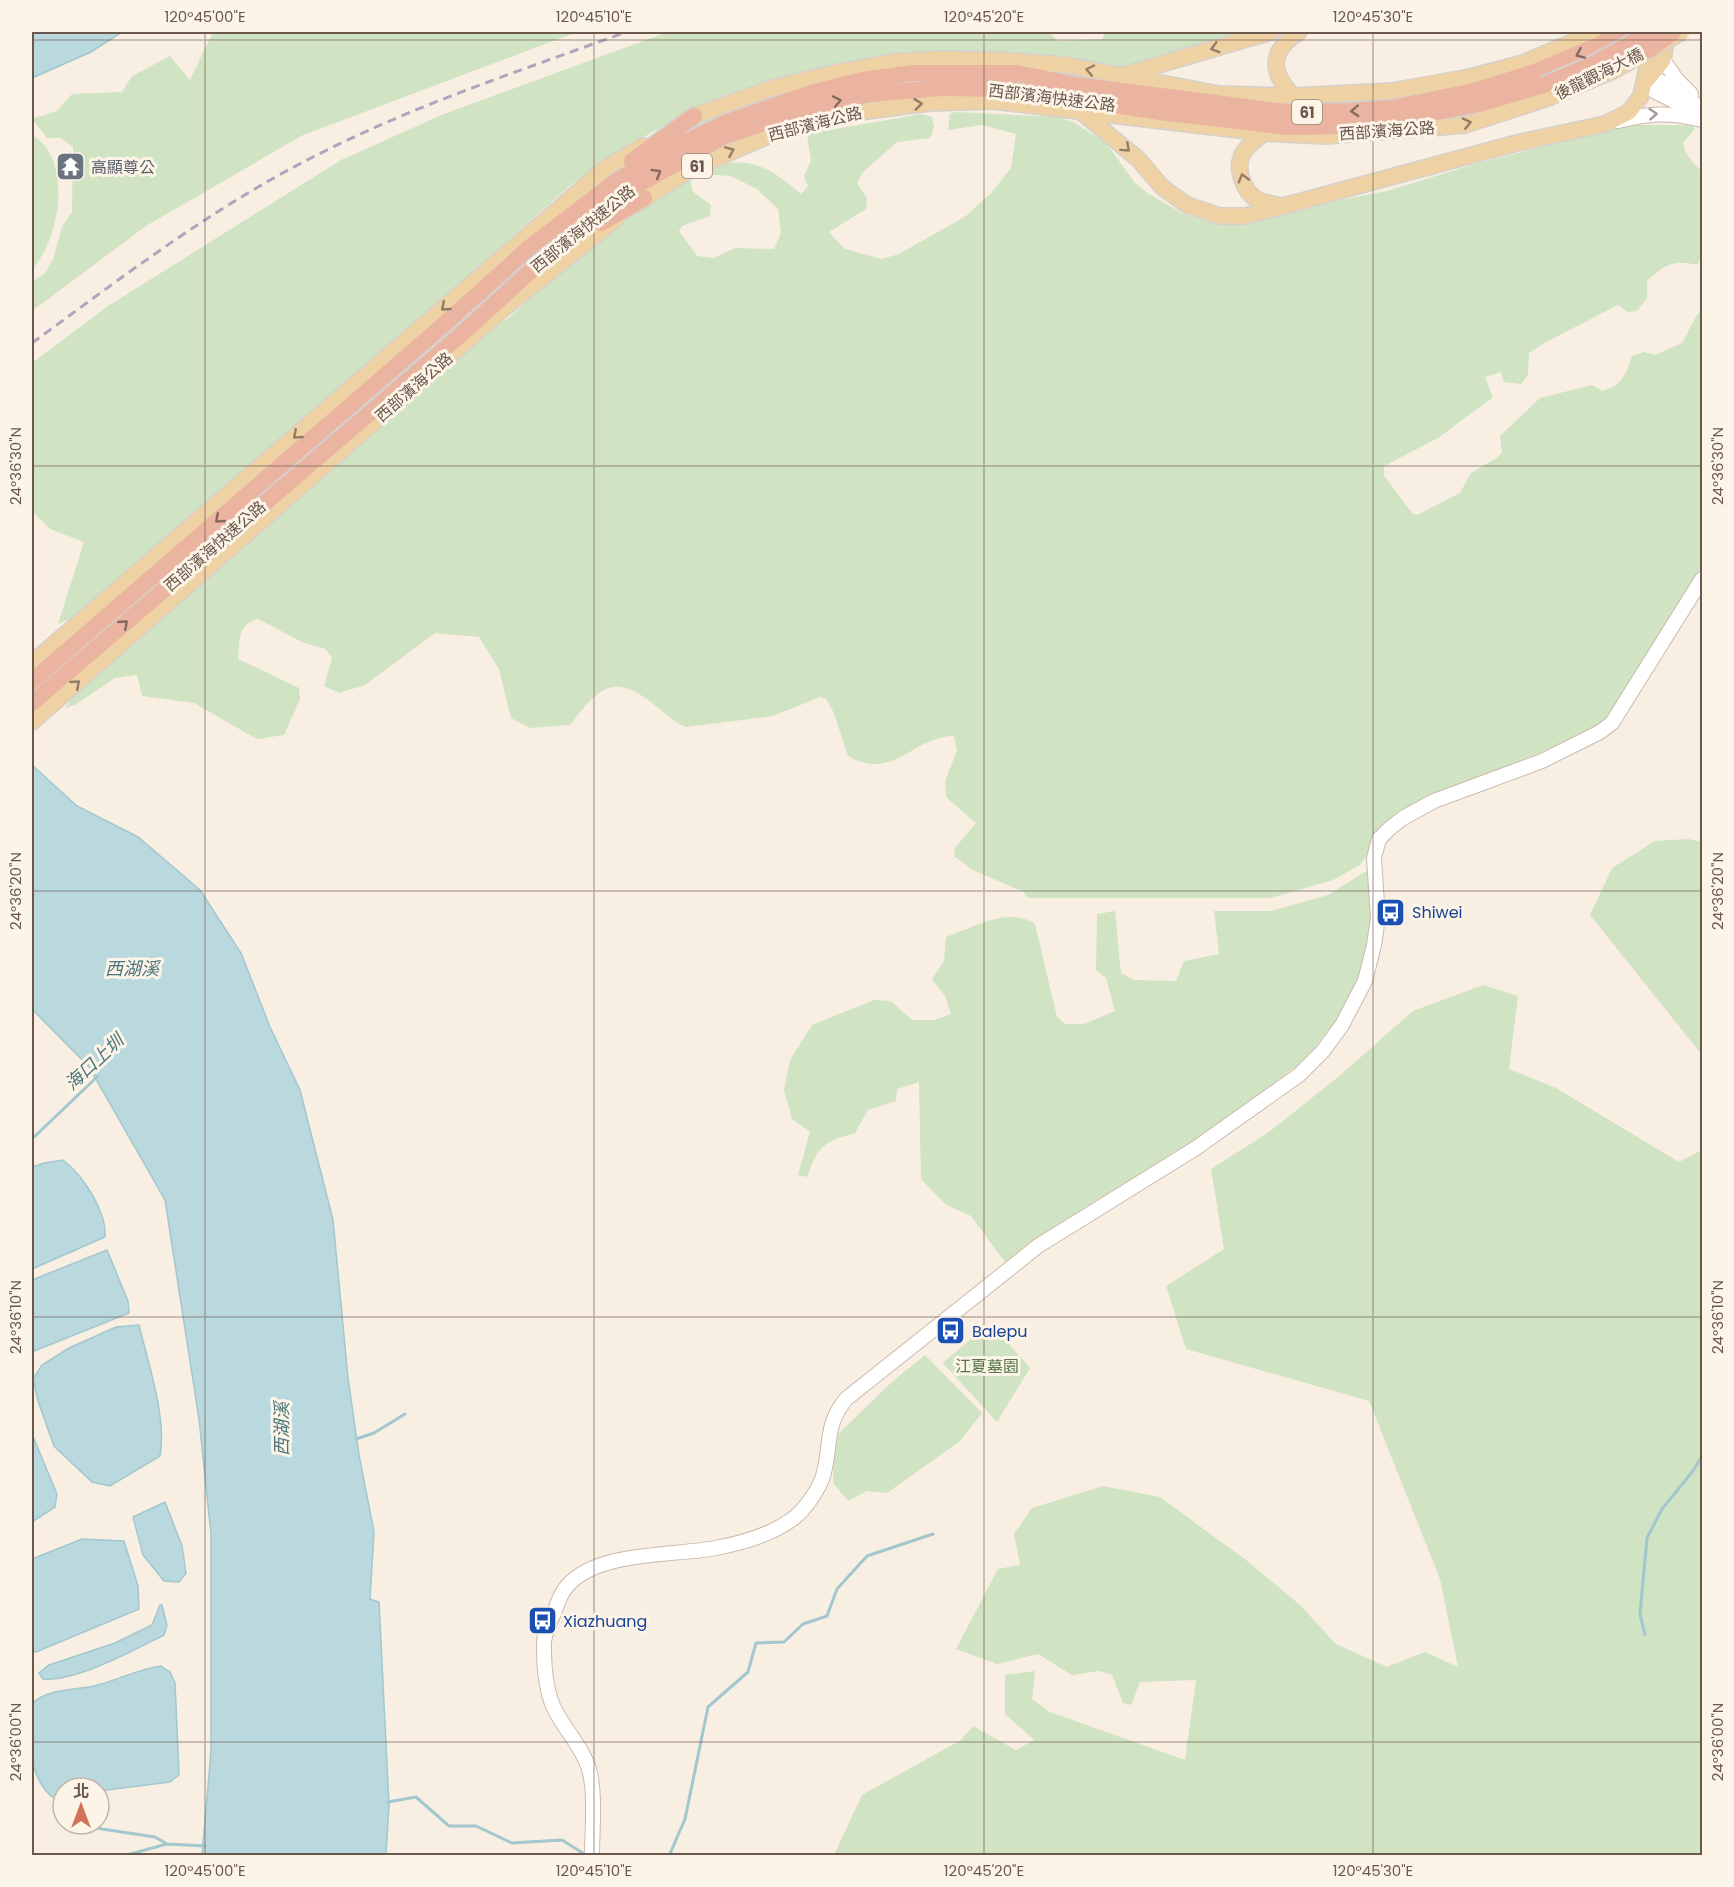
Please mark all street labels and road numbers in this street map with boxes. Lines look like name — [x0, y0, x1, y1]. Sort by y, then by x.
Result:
street label: 後龍觀海大橋 — [1551, 43, 1647, 105]
street label: 西部濱海快速公路 — [987, 79, 1117, 117]
road number: 61 — [1292, 100, 1322, 124]
street label: 西部濱海公路 — [766, 101, 864, 147]
street label: 西部濱海公路 — [1338, 116, 1436, 146]
road number: 61 — [682, 154, 712, 178]
street label: 西部濱海快速公路 — [526, 180, 640, 278]
street label: 西部濱海公路 — [370, 347, 458, 427]
street label: 西部濱海快速公路 — [159, 495, 271, 597]

